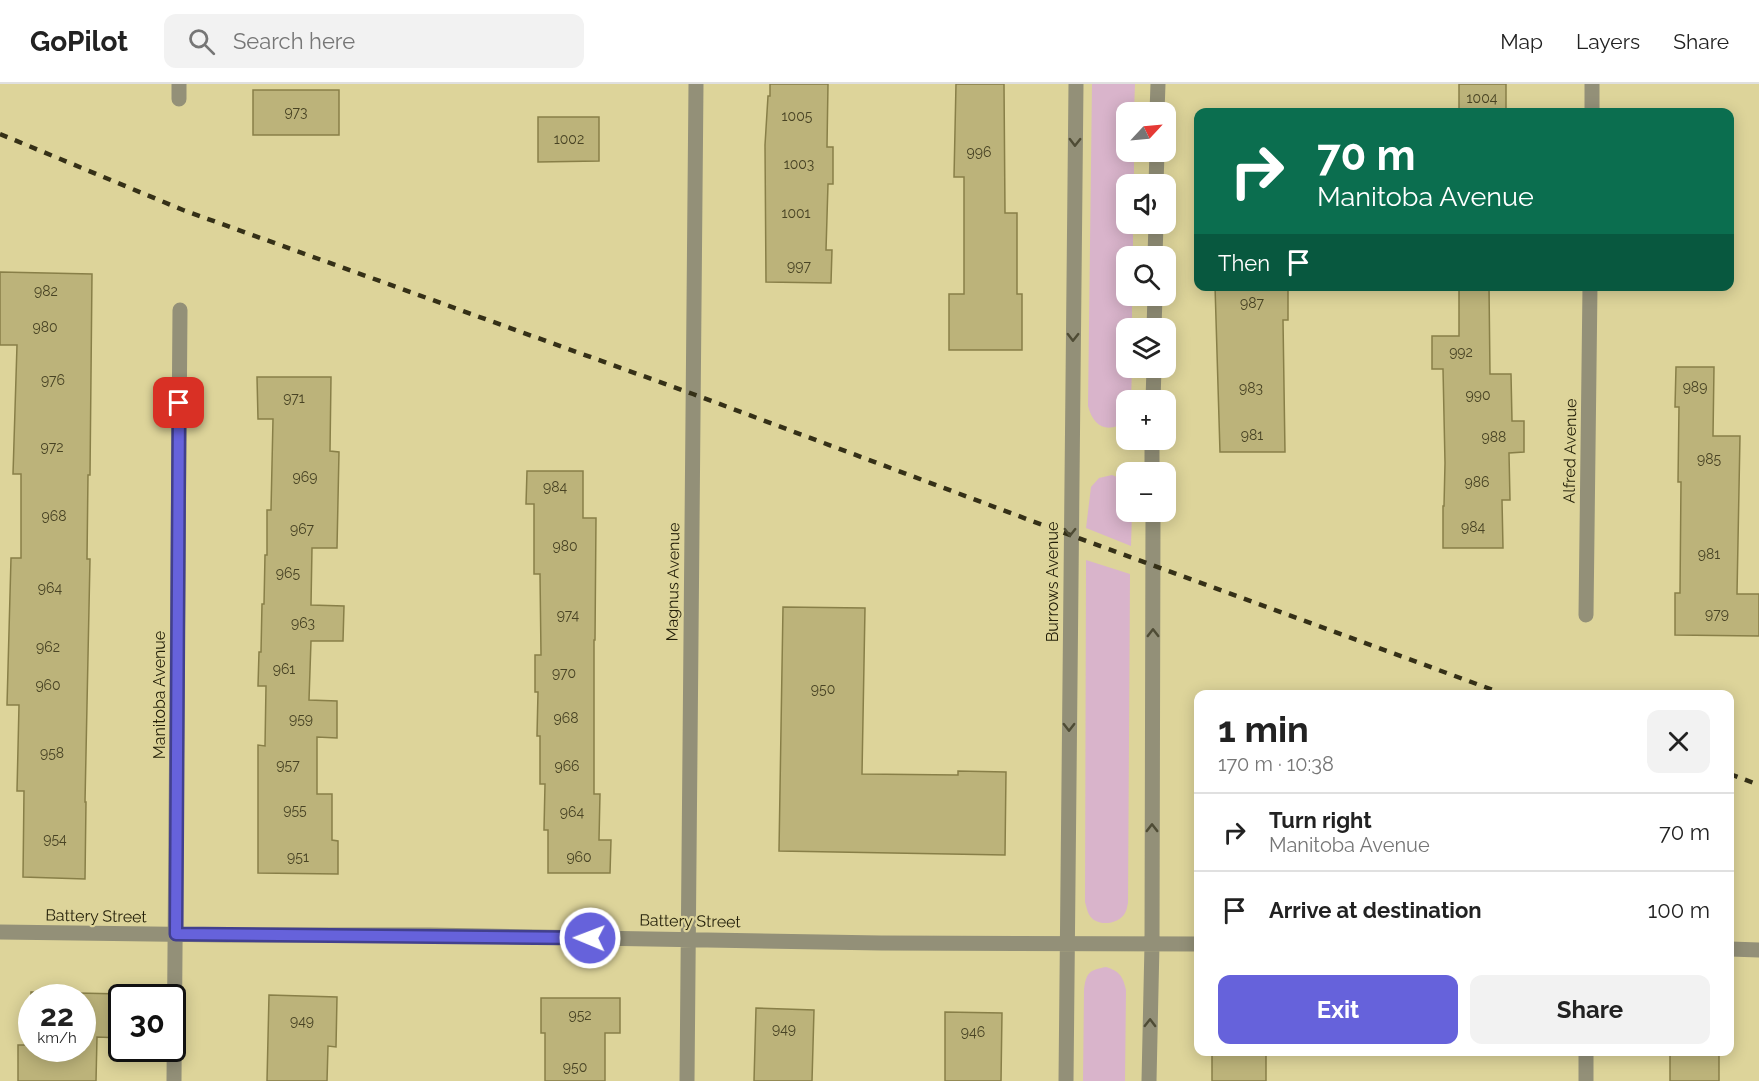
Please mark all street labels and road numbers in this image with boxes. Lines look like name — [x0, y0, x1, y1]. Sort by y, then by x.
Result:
street label: Alfred Avenue — [1560, 398, 1580, 504]
street label: Magnus Avenue — [662, 522, 684, 642]
street label: Burrows Avenue — [1043, 522, 1062, 642]
street label: Manitoba Avenue — [150, 631, 169, 759]
street label: Battery Street — [45, 906, 148, 926]
street label: Battery Street — [639, 911, 742, 931]

